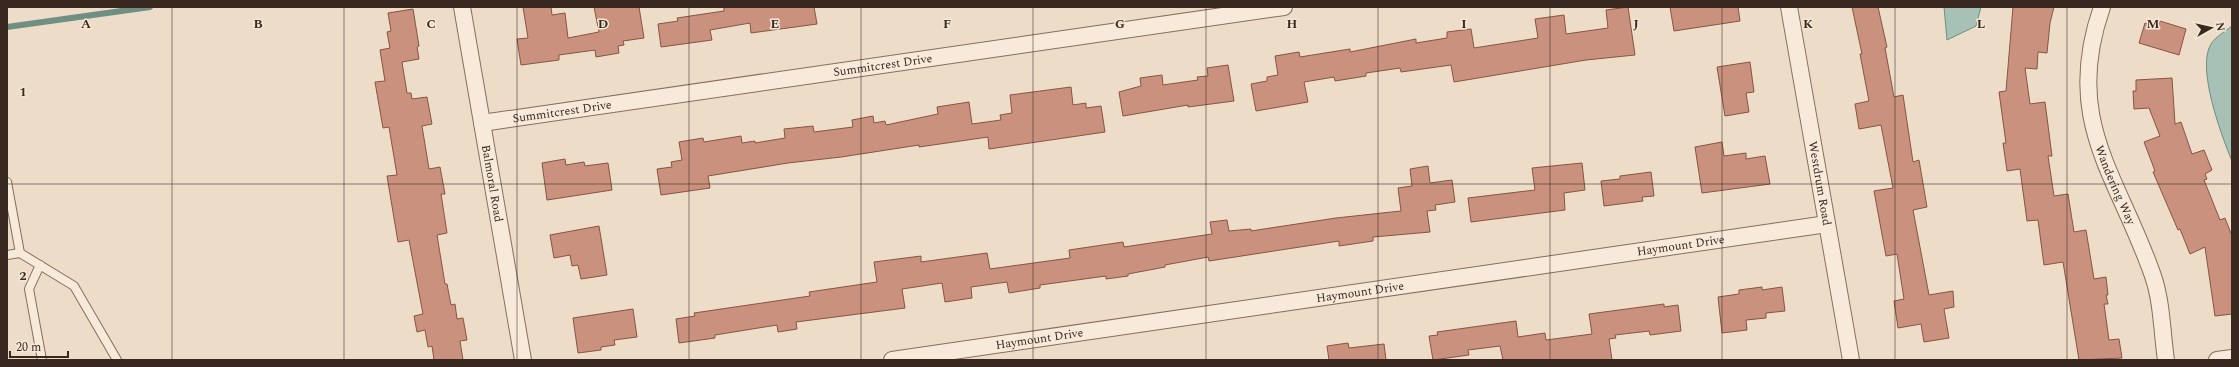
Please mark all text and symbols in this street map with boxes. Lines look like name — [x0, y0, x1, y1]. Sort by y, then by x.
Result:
north arrow — [2191, 8, 2231, 48]
text: A — [81, 14, 91, 34]
text: B — [253, 14, 263, 34]
text: C — [426, 14, 436, 34]
text: D — [598, 14, 608, 34]
text: E — [771, 14, 780, 34]
text: F — [943, 14, 951, 34]
text: G — [1115, 14, 1125, 34]
text: H — [1287, 14, 1298, 34]
text: I — [1461, 14, 1467, 34]
text: J — [1633, 14, 1639, 34]
text: K — [1803, 14, 1813, 34]
text: L — [1977, 14, 1985, 34]
text: M — [2147, 14, 2160, 34]
text: N — [2211, 21, 2229, 32]
street label: Summitcrest Drive — [832, 48, 934, 82]
text: 1 — [19, 82, 27, 102]
street label: Summitcrest Drive — [511, 95, 613, 128]
street label: Westdrum Road — [1803, 140, 1837, 227]
street label: Wandering Way — [2090, 142, 2141, 229]
street label: Balmoral Road — [476, 143, 509, 224]
street label: Haymount Drive — [1636, 229, 1726, 261]
text: 2 — [19, 266, 27, 286]
street label: Haymount Drive — [1315, 276, 1405, 308]
street label: Haymount Drive — [994, 323, 1085, 354]
scale bar — [10, 333, 68, 359]
text: 20 m — [16, 338, 41, 357]

